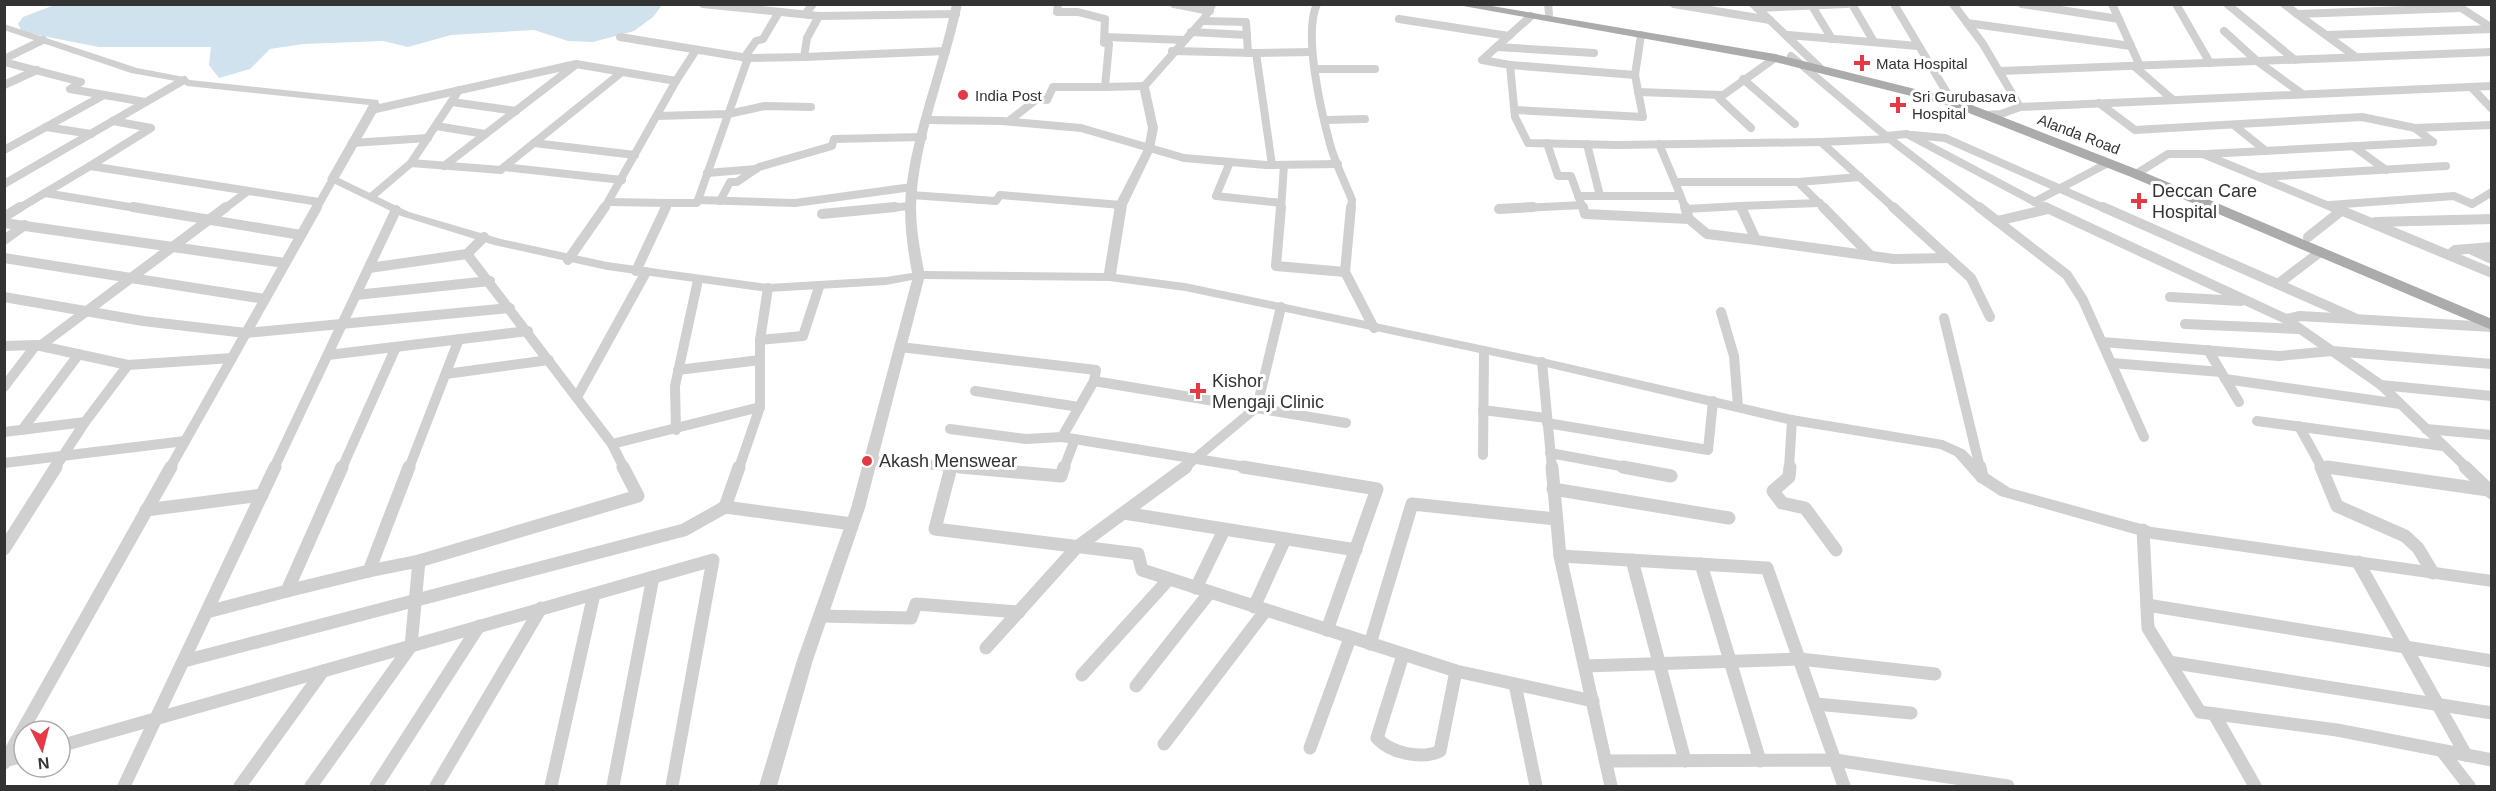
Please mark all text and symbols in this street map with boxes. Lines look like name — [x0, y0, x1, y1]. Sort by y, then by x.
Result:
marker: Mata Hospital — [1853, 54, 1871, 72]
place label: Mata Hospital — [1876, 55, 1968, 72]
place label: India Post — [975, 87, 1043, 104]
marker: India Post — [956, 88, 970, 102]
place label: Sri Gurubasava Hospital — [1912, 88, 2017, 122]
marker: Sri Gurubasava Hospital — [1889, 96, 1907, 114]
street label: Alanda Road — [2035, 111, 2123, 157]
place label: Deccan Care Hospital — [2152, 181, 2257, 222]
marker: Deccan Care Hospital — [2130, 192, 2148, 210]
place label: Kishor Mengaji Clinic — [1212, 371, 1324, 412]
marker: Kishor Mengaji Clinic — [1189, 382, 1207, 400]
place label: Akash Menswear — [879, 451, 1017, 471]
marker: Akash Menswear — [860, 454, 874, 468]
north arrow — [12, 719, 72, 779]
text: N — [37, 754, 50, 772]

